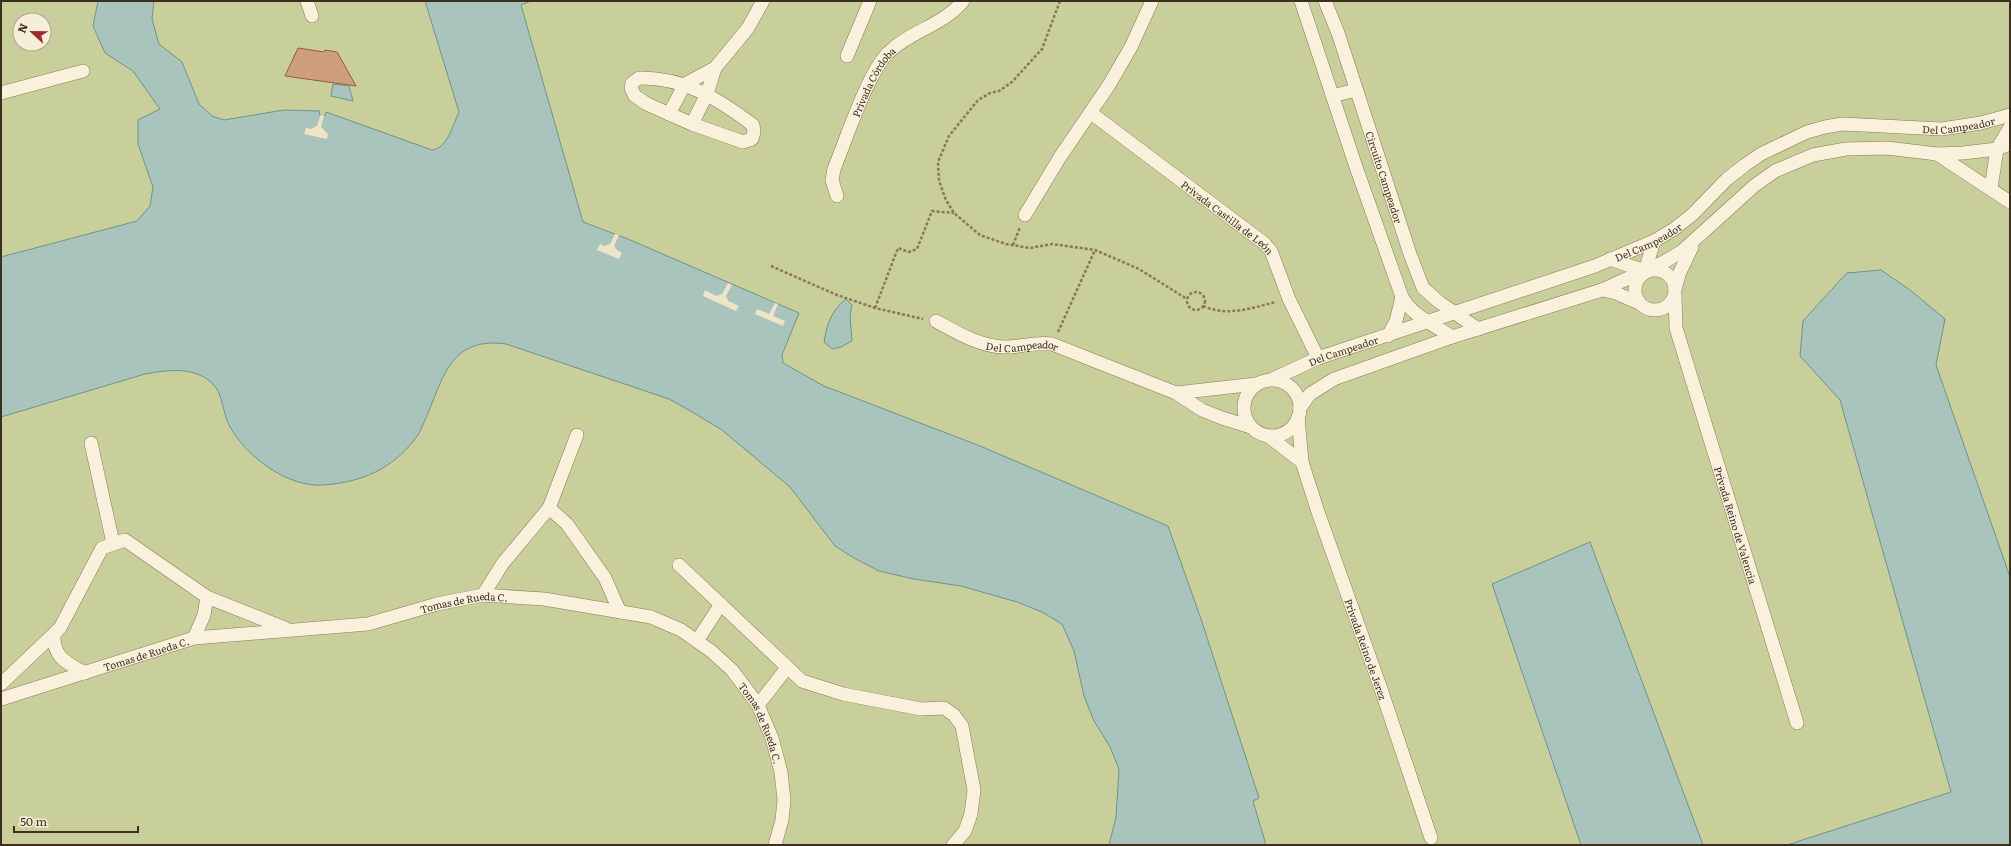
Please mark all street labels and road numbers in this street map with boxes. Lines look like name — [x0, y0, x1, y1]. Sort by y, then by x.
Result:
street label: Privada Córdoba — [847, 42, 899, 119]
street label: Del Campeador — [1922, 112, 1997, 137]
street label: Circuito Campeador — [1363, 129, 1407, 225]
street label: Privada Castilla de León — [1179, 176, 1278, 258]
street label: Del Campeador — [1612, 218, 1685, 264]
street label: Del Campeador — [1306, 331, 1380, 369]
street label: Del Campeador — [985, 336, 1061, 355]
street label: Privada Reino de Valencia — [1711, 464, 1762, 586]
street label: Tomas de Rueda C. — [418, 587, 508, 616]
street label: Privada Reino de Jerez — [1342, 596, 1392, 702]
street label: Tomas de Rueda C. — [101, 633, 191, 674]
street label: Tomas de Rueda C. — [736, 679, 786, 765]

